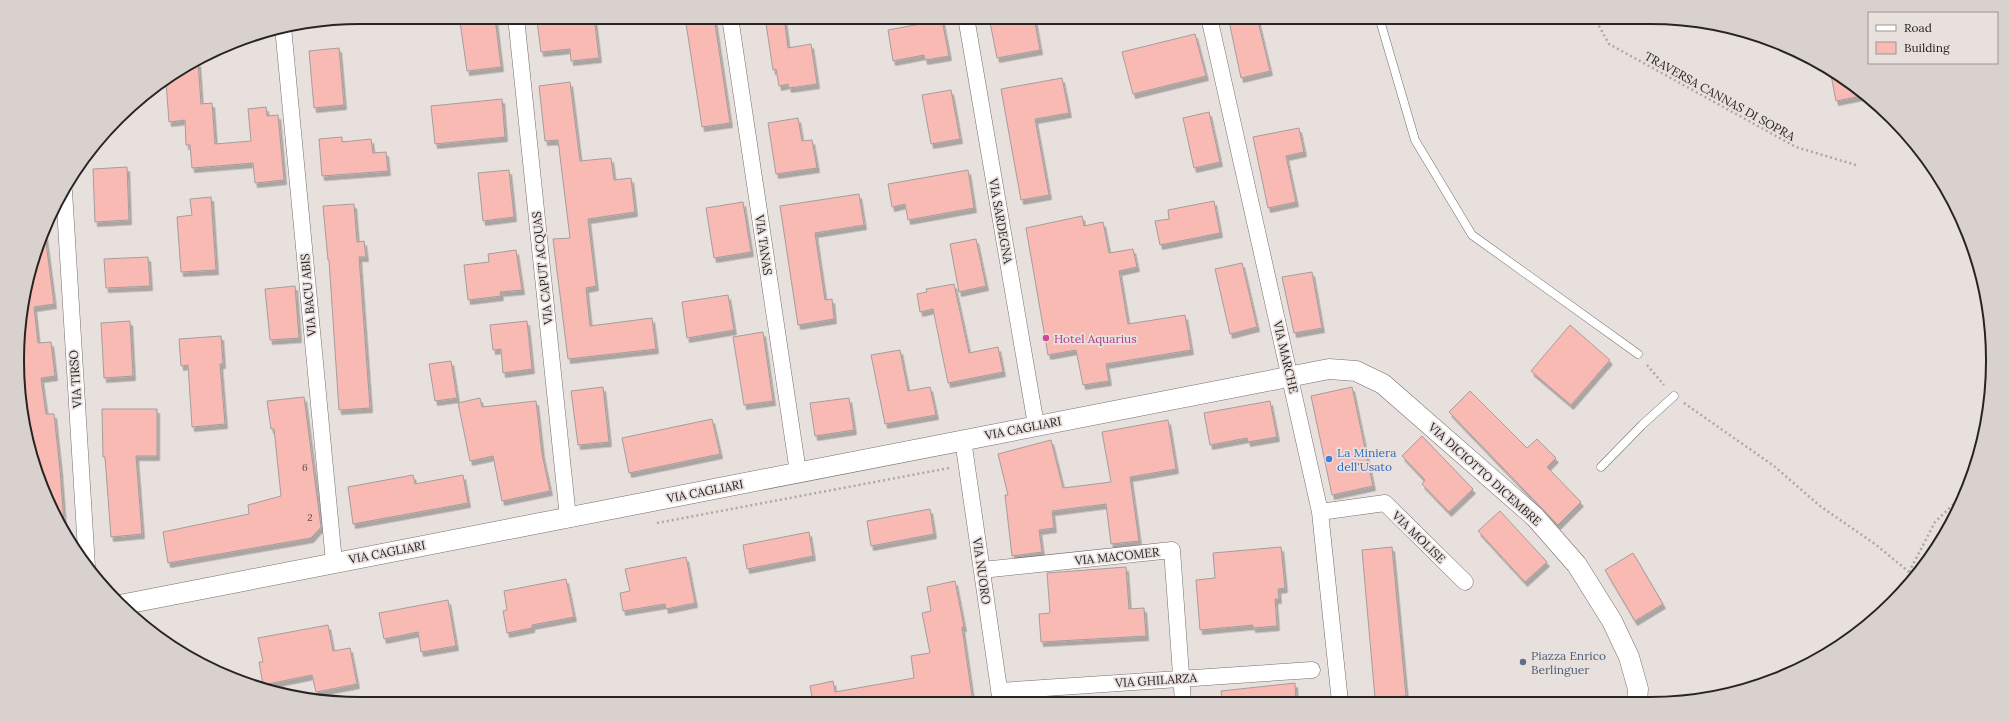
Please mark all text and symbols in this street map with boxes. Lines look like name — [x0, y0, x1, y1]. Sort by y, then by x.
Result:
legend — [1868, 12, 1998, 64]
text: Road — [1904, 20, 1932, 35]
text: Building — [1904, 40, 1950, 55]
street label: TRAVERSA CANNAS DI SOPRA — [1642, 48, 1798, 144]
street label: VIA SARDEGNA — [986, 176, 1016, 265]
street label: VIA CAPUT ACQUAS — [529, 210, 556, 326]
street label: VIA TANAS — [752, 213, 776, 276]
street label: VIA BACU ABIS — [297, 253, 319, 338]
street label: VIA MARCHE — [1270, 318, 1302, 395]
place label: Hotel Aquarius — [1054, 331, 1137, 346]
marker: Hotel Aquarius — [1041, 333, 1051, 343]
street label: VIA TIRSO — [65, 350, 85, 409]
street label: VIA CAGLIARI — [983, 413, 1062, 443]
street label: VIA DICIOTTO DICEMBRE — [1425, 419, 1545, 529]
place label: La Miniera dell'Usato — [1337, 445, 1396, 474]
marker: La Miniera dell'Usato — [1324, 454, 1334, 464]
house number: 6 — [302, 461, 308, 474]
street label: VIA CAGLIARI — [665, 476, 744, 506]
street label: VIA MOLISE — [1389, 507, 1449, 566]
house number: 2 — [307, 511, 313, 524]
street label: VIA NUORO — [970, 536, 994, 605]
street label: VIA CAGLIARI — [347, 537, 426, 567]
street label: VIA MACOMER — [1073, 544, 1160, 568]
place label: Piazza Enrico Berlinguer — [1531, 648, 1606, 677]
marker: Piazza Enrico Berlinguer — [1518, 657, 1528, 667]
street label: VIA GHILARZA — [1114, 670, 1198, 690]

